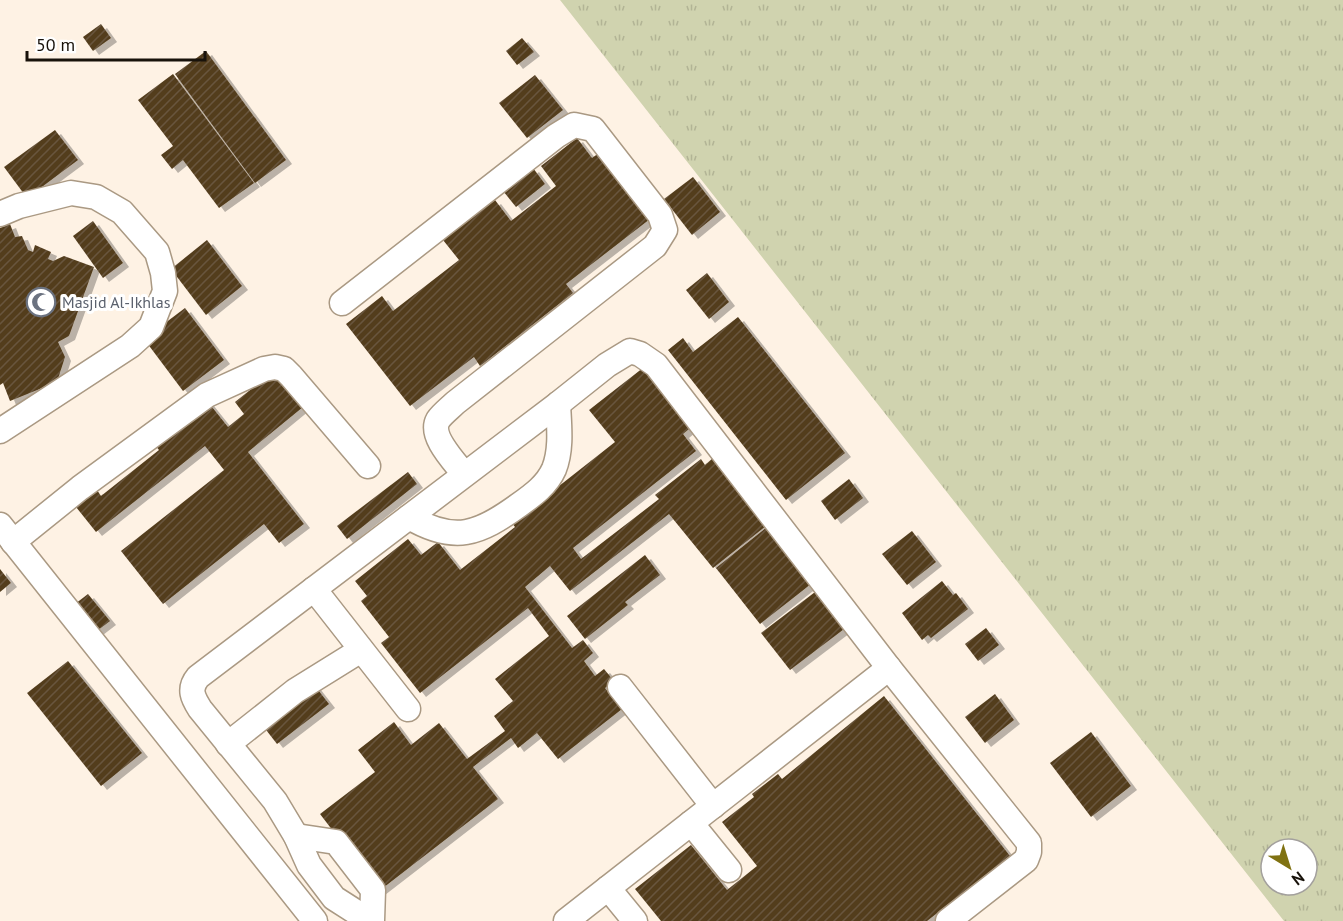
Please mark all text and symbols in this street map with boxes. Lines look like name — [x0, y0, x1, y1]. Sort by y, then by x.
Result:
scale bar — [27, 24, 206, 62]
text: 50 m — [36, 33, 75, 56]
mosque icon: Masjid Al-Ikhlas — [25, 286, 57, 318]
place label: Masjid Al-Ikhlas — [62, 292, 171, 312]
north arrow — [1259, 837, 1319, 897]
text: N — [1288, 868, 1309, 890]

